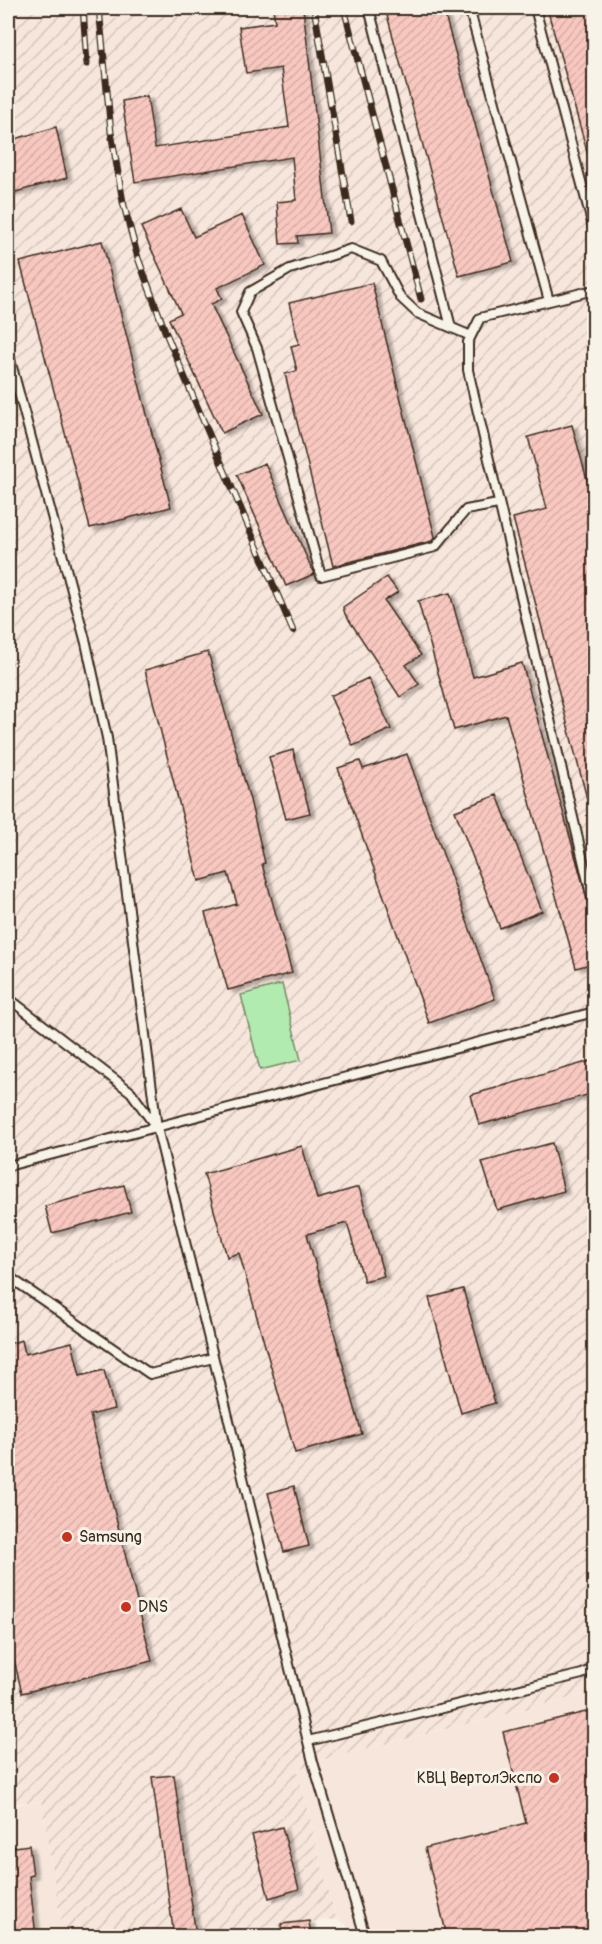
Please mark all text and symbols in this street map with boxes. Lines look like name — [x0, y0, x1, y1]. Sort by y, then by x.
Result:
place label: Samsung — [79, 1527, 142, 1547]
marker: Samsung — [60, 1530, 74, 1544]
place label: DNS — [138, 1597, 168, 1617]
marker: DNS — [119, 1600, 133, 1614]
place label: КВЦ ВертолЭкспо — [417, 1768, 542, 1788]
marker: КВЦ ВертолЭкспо — [547, 1771, 561, 1785]

